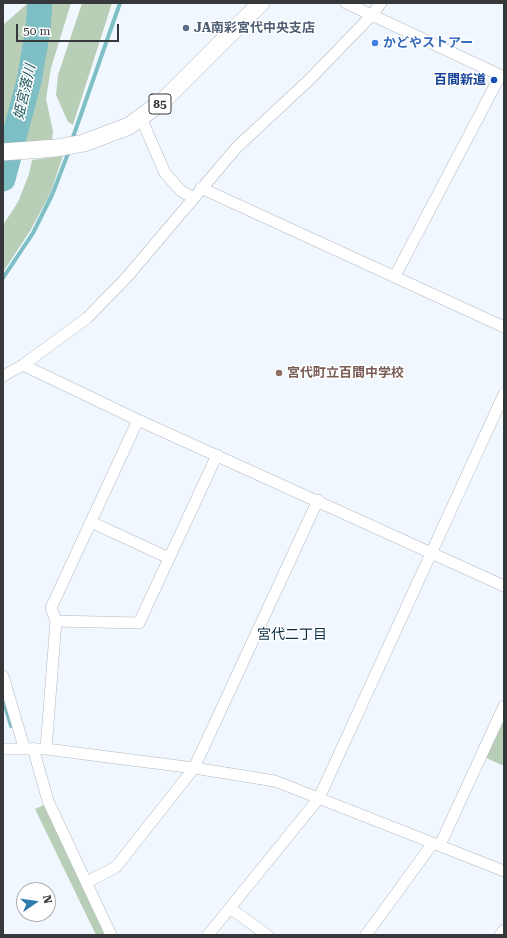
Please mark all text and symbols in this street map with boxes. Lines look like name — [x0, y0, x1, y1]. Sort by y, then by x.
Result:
scale bar — [18, 16, 121, 42]
place label: JA南彩宮代中央支店 — [194, 20, 315, 36]
marker: JA南彩宮代中央支店 — [181, 23, 191, 33]
text: 50 m — [23, 24, 50, 38]
place label: かどやストアー — [383, 35, 473, 51]
marker: かどやストアー — [370, 38, 380, 48]
water label: 姫宮落川 — [11, 63, 39, 121]
place label: 百間新道 — [434, 72, 486, 88]
marker: 百間新道 — [489, 75, 499, 85]
road number: 85 — [149, 94, 171, 114]
place label: 宮代町立百間中学校 — [287, 365, 404, 381]
marker: 宮代町立百間中学校 — [274, 368, 284, 378]
district label: 宮代二丁目 — [257, 627, 327, 643]
north arrow — [16, 882, 56, 922]
text: N — [40, 894, 54, 905]

